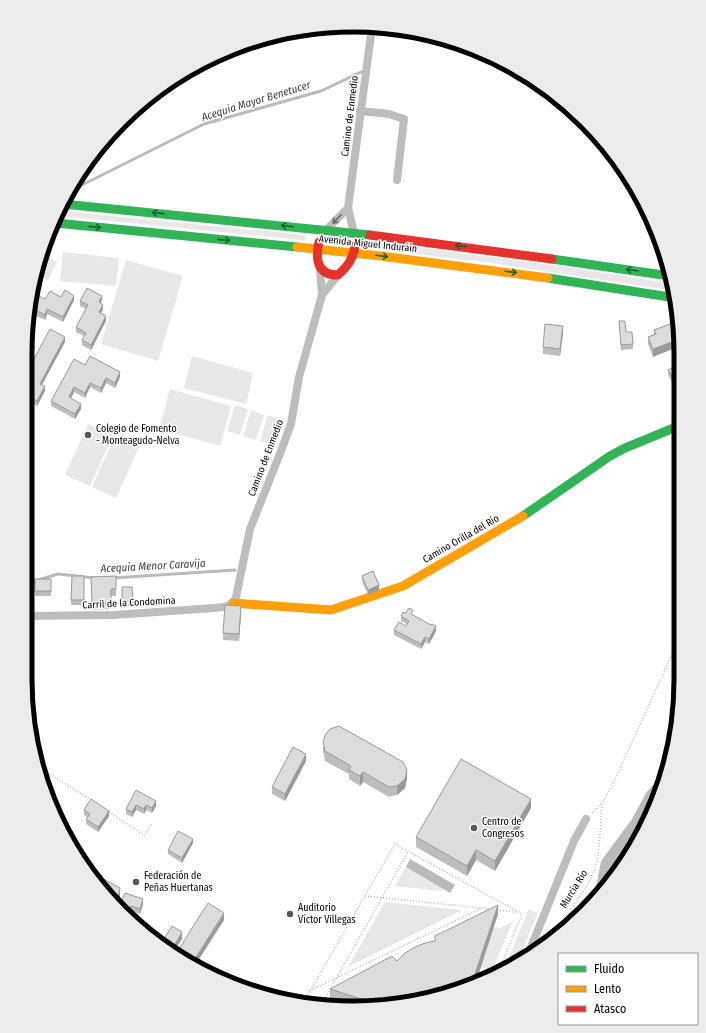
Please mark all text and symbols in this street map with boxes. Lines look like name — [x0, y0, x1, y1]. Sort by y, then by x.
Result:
street label: Camino de Enmedio — [339, 75, 361, 157]
water label: Acequia Mayor Benetucer — [199, 78, 313, 124]
one-way arrow — [152, 210, 165, 217]
one-way arrow — [332, 214, 342, 224]
one-way arrow — [88, 223, 101, 230]
one-way arrow — [281, 223, 294, 230]
street label: Avenida Miguel Induráin — [318, 233, 418, 255]
one-way arrow — [217, 236, 230, 243]
one-way arrow — [455, 242, 468, 250]
one-way arrow — [375, 252, 388, 260]
one-way arrow — [626, 266, 639, 274]
one-way arrow — [504, 268, 517, 276]
street label: Camino de Enmedio — [246, 418, 286, 498]
place label: Colegio de Fomento - Monteagudo-Nelva — [96, 423, 179, 447]
marker: Colegio de Fomento - Monteagudo-Nelva — [83, 430, 93, 440]
street label: Camino Orilla del Río — [420, 511, 501, 566]
water label: Acequia Menor Caravija — [99, 557, 206, 575]
street label: Carril de la Condomina — [82, 595, 176, 611]
place label: Centro de Congresos — [482, 816, 524, 840]
marker: Centro de Congresos — [469, 823, 479, 833]
street label: Murcia Río — [557, 867, 590, 910]
place label: Federación de Peñas Huertanas — [144, 870, 213, 894]
marker: Federación de Peñas Huertanas — [131, 877, 141, 887]
place label: Auditorio Víctor Villegas — [298, 902, 356, 926]
marker: Auditorio Víctor Villegas — [285, 909, 295, 919]
legend — [558, 953, 698, 1025]
text: Fluido — [594, 962, 624, 976]
text: Lento — [594, 982, 621, 996]
text: Atasco — [594, 1002, 626, 1016]

